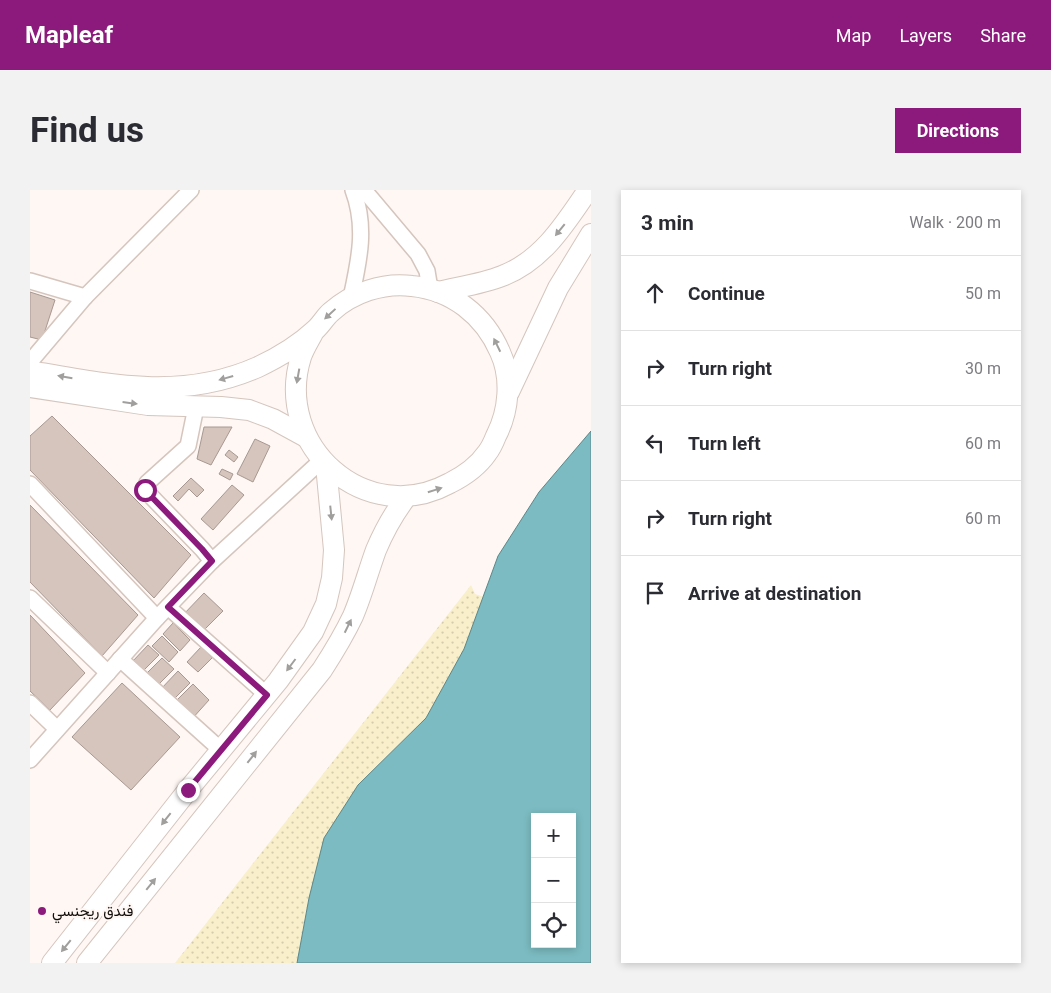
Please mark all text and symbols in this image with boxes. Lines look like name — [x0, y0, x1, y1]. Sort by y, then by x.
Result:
text: Mapleaf — [25, 21, 113, 49]
text: Map — [836, 25, 871, 46]
text: Layers — [899, 25, 952, 46]
text: Share — [980, 25, 1026, 46]
button: Directions — [895, 108, 1021, 153]
text: Find us — [30, 110, 144, 151]
text: 3 min — [641, 211, 694, 235]
text: Walk · 200 m — [909, 213, 1001, 232]
one-way arrow — [554, 223, 565, 236]
icon: ahead — [641, 279, 669, 307]
text: Continue — [688, 282, 765, 305]
text: 50 m — [965, 284, 1001, 303]
one-way arrow — [324, 308, 336, 320]
one-way arrow — [492, 337, 501, 352]
icon: right — [641, 354, 669, 382]
text: Turn right — [688, 357, 772, 380]
text: 30 m — [965, 359, 1001, 378]
one-way arrow — [293, 368, 301, 384]
one-way arrow — [57, 373, 73, 381]
one-way arrow — [218, 374, 233, 382]
one-way arrow — [122, 399, 138, 407]
icon: left — [641, 429, 669, 457]
text: Turn left — [688, 432, 761, 455]
text: 60 m — [965, 434, 1001, 453]
route start — [134, 479, 157, 502]
one-way arrow — [427, 485, 442, 493]
icon: right — [641, 504, 669, 532]
one-way arrow — [327, 506, 335, 522]
text: Turn right — [688, 507, 772, 530]
text: 60 m — [965, 509, 1001, 528]
icon: arrive — [641, 579, 669, 607]
text: Arrive at destination — [688, 582, 861, 605]
one-way arrow — [344, 619, 352, 633]
one-way arrow — [285, 658, 296, 671]
one-way arrow — [247, 751, 258, 764]
route end — [177, 779, 200, 802]
one-way arrow — [161, 812, 172, 825]
map controls — [531, 813, 576, 948]
button: + — [531, 813, 576, 858]
button: − — [531, 858, 576, 903]
one-way arrow — [145, 878, 156, 891]
place label: فندق ريجنسي — [52, 902, 134, 924]
button: locate — [531, 903, 576, 948]
marker: فندق ريجنسي — [36, 905, 48, 917]
one-way arrow — [60, 939, 71, 952]

